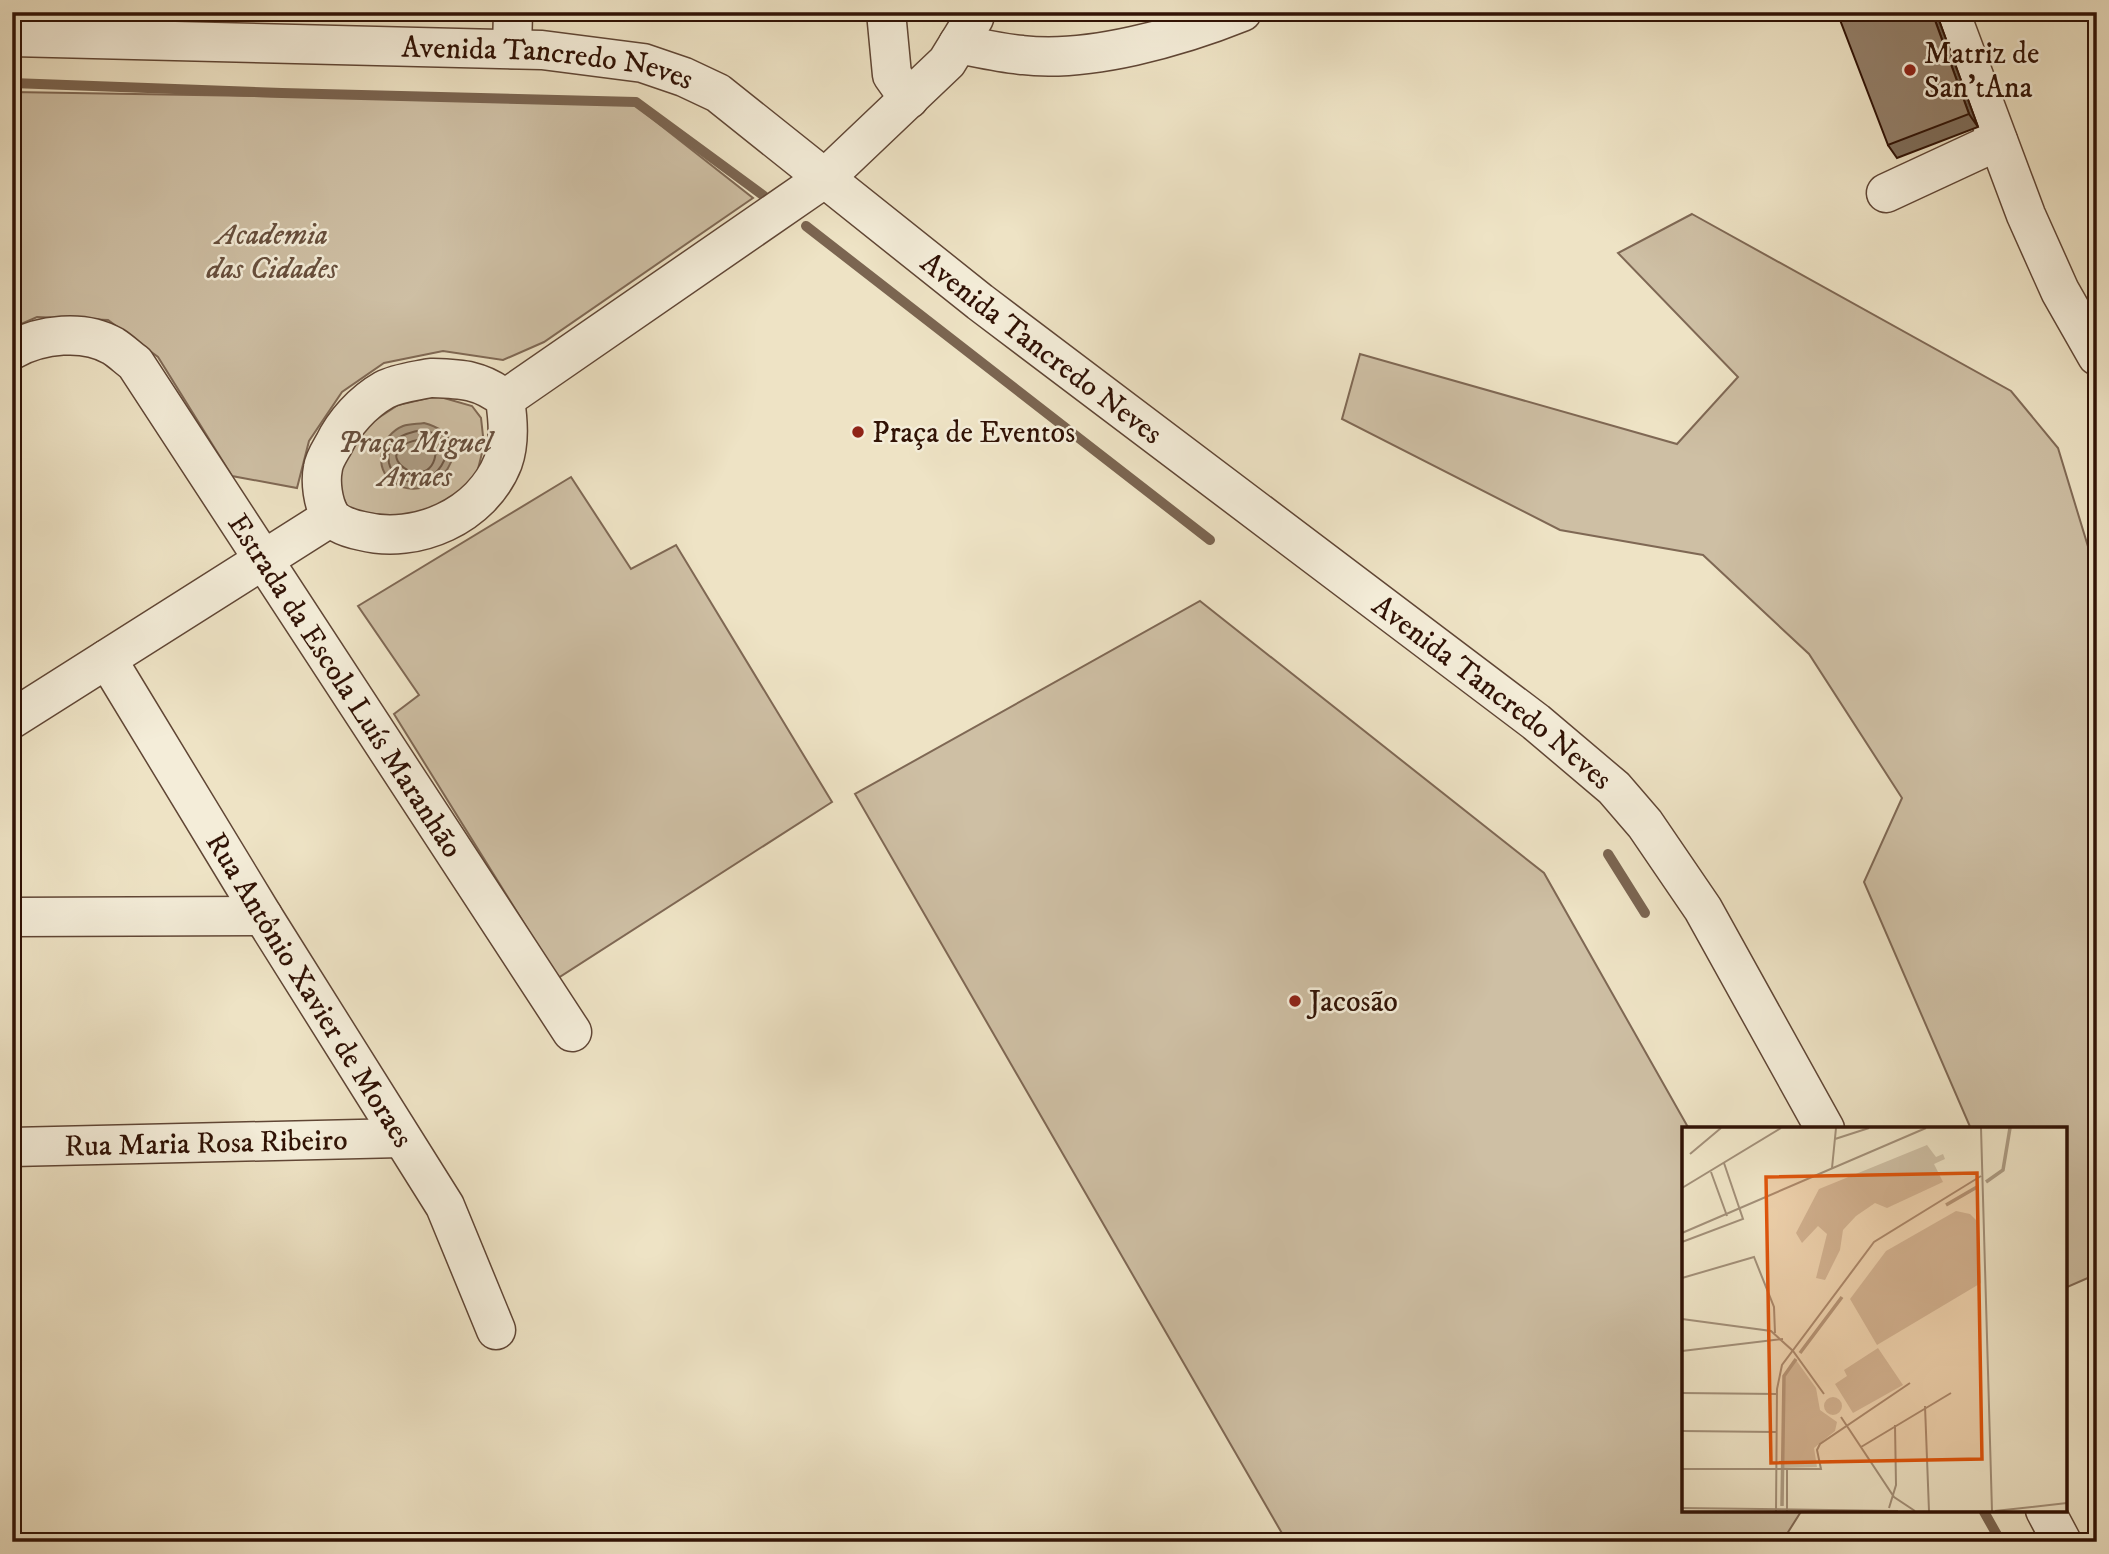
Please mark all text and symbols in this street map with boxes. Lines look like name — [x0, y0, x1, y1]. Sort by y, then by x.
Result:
street label: Avenida Tancredo Neves — [401, 30, 699, 99]
place label: Matriz de San'tAna — [1924, 36, 2040, 107]
marker: Matriz de San'tAna — [1902, 62, 1918, 78]
park label: Academia das Cidades — [206, 217, 338, 288]
street label: Avenida Tancredo Neves — [913, 245, 1169, 453]
place label: Praça de Eventos — [872, 415, 1075, 452]
marker: Praça de Eventos — [850, 424, 866, 440]
park label: Praça Miguel Arraes — [338, 425, 496, 496]
street label: Estrada da Escola Luís Maranhão — [219, 507, 470, 865]
street label: Avenida Tancredo Neves — [1364, 588, 1619, 798]
street label: Rua Antônio Xavier de Moraes — [197, 826, 421, 1155]
place label: Jacosão — [1306, 984, 1398, 1021]
marker: Jacosão — [1287, 993, 1303, 1009]
street label: Rua Maria Rosa Ribeiro — [64, 1122, 348, 1166]
inset map — [1682, 1127, 2067, 1512]

